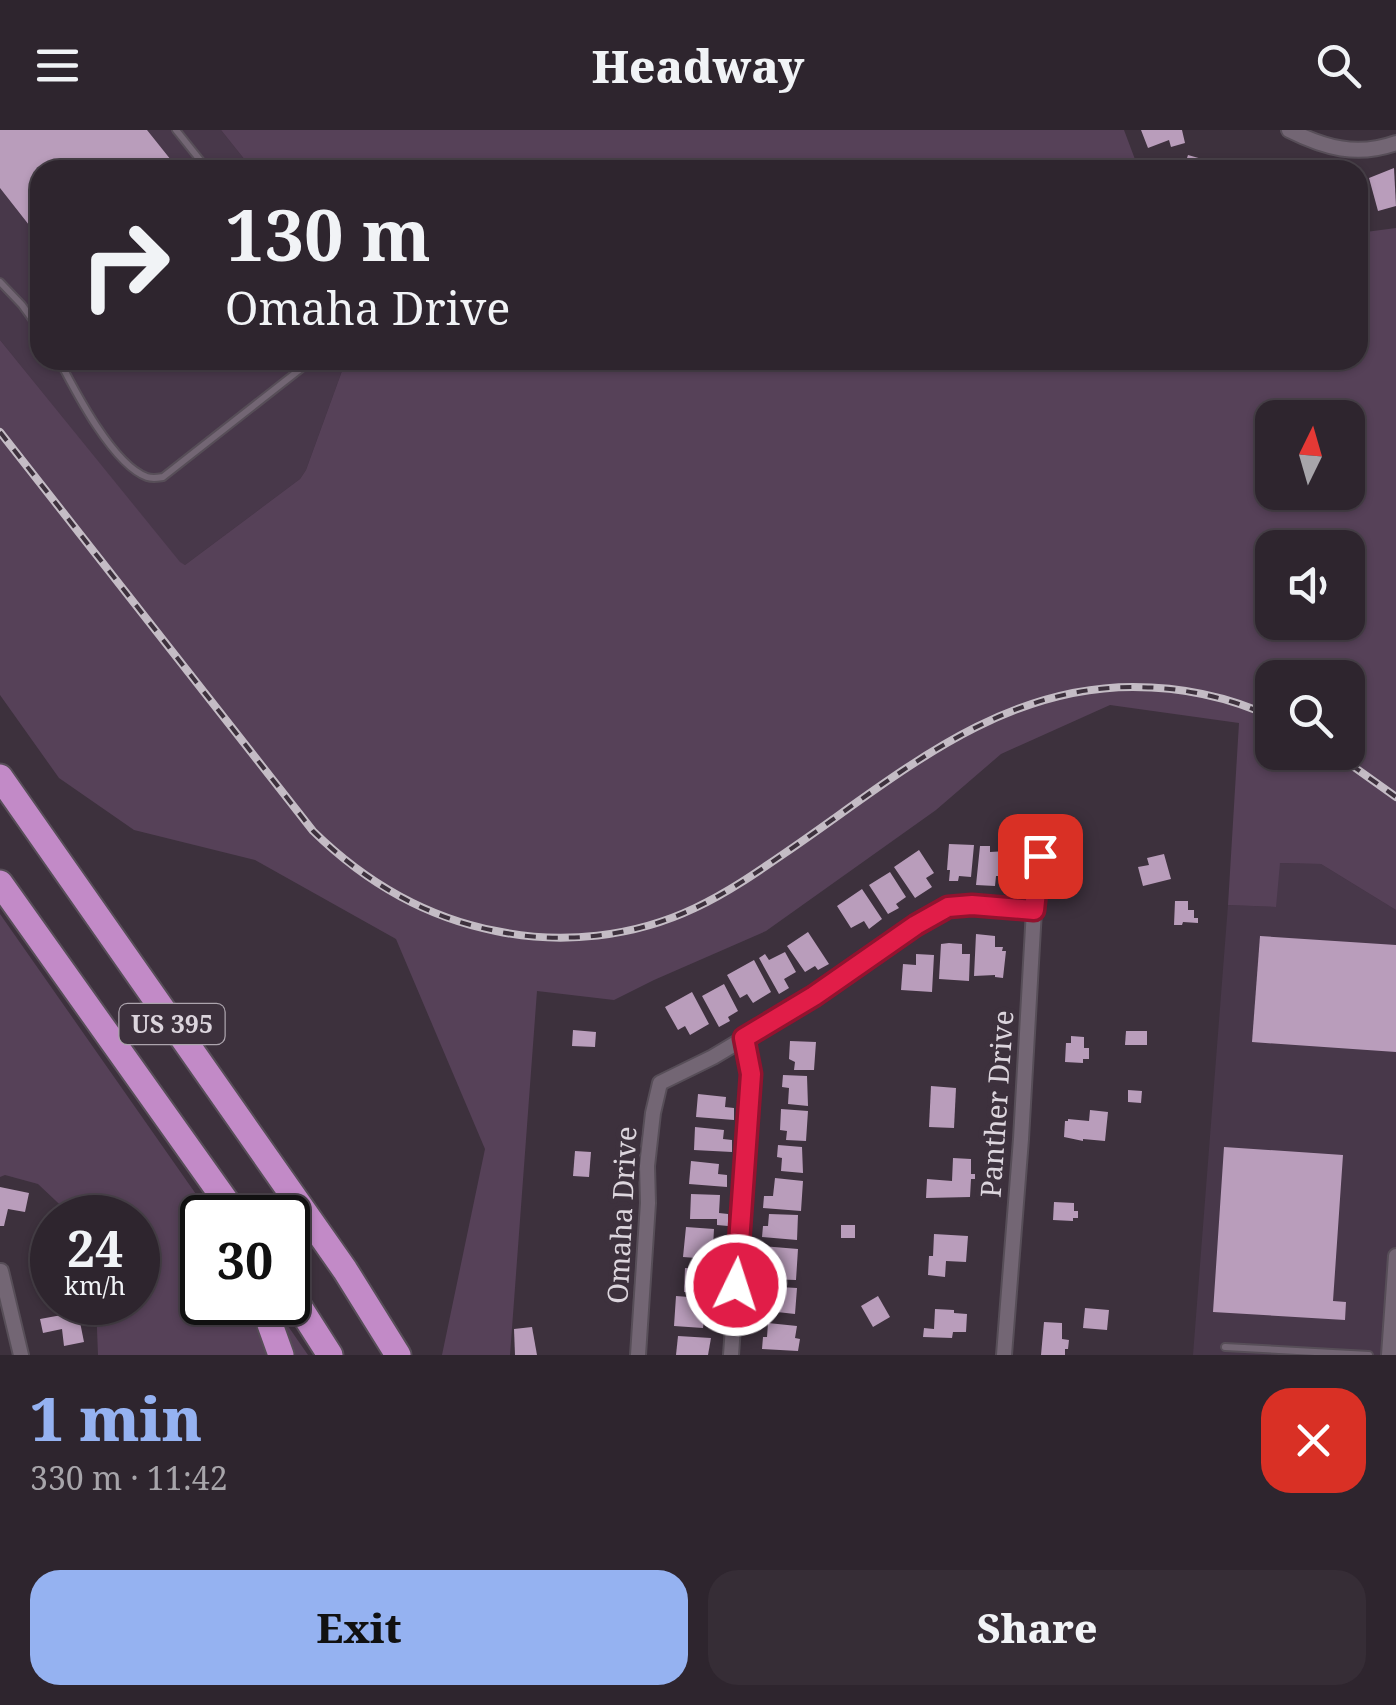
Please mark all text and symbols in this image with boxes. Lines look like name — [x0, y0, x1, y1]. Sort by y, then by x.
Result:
text: Headway — [592, 35, 804, 96]
icon: menu — [30, 38, 85, 93]
icon: search — [1311, 38, 1366, 93]
text: 130 m — [225, 186, 431, 282]
icon: right — [60, 200, 190, 330]
text: Omaha Drive — [225, 277, 510, 338]
north arrow — [1255, 400, 1365, 510]
map controls — [1255, 400, 1365, 770]
button: sound — [1255, 530, 1365, 640]
button: search — [1255, 660, 1365, 770]
pin — [998, 814, 1083, 899]
icon: arrive — [1013, 829, 1068, 884]
road number: US 395 — [120, 1004, 224, 1044]
street label: Panther Drive — [971, 1009, 1021, 1199]
street label: Omaha Drive — [597, 1125, 645, 1305]
speed limit sign: 30 — [180, 1195, 310, 1325]
text: 24 — [67, 1214, 123, 1282]
position arrow — [684, 1233, 788, 1337]
text: km/h — [64, 1268, 126, 1302]
text: 1 min — [30, 1377, 202, 1459]
button: close — [1261, 1388, 1366, 1493]
text: 330 m · 11:42 — [30, 1456, 228, 1499]
button: Exit — [30, 1570, 688, 1685]
button: Share — [708, 1570, 1366, 1685]

